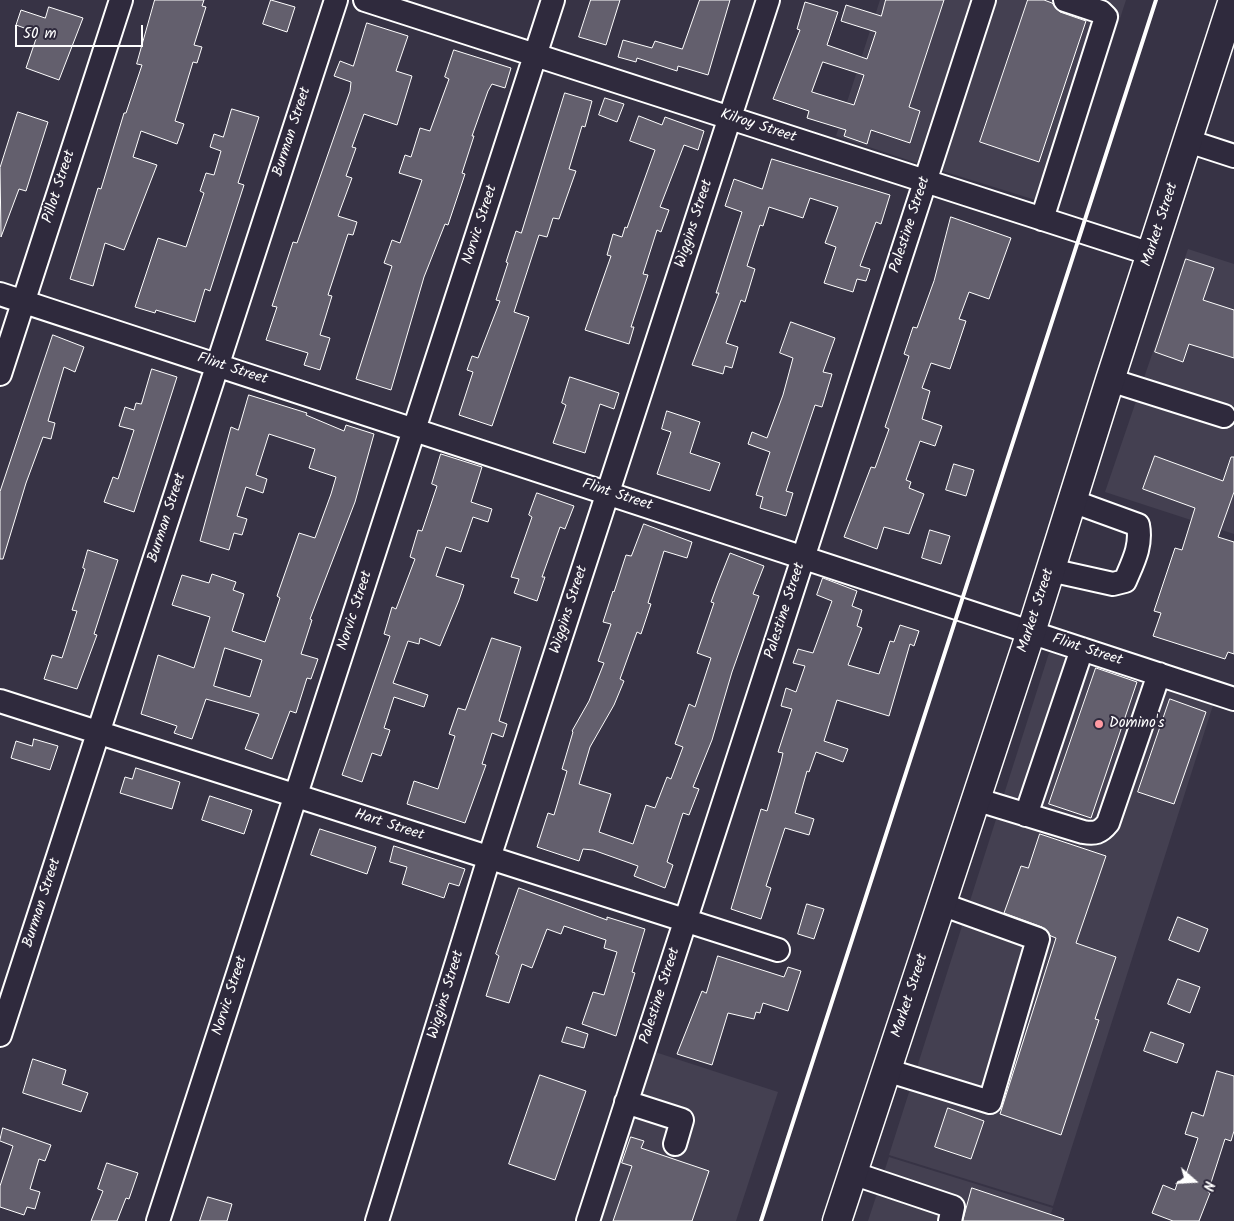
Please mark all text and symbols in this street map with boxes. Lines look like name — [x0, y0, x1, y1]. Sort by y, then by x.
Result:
scale bar — [18, 15, 145, 47]
text: 50 m — [23, 22, 57, 46]
street label: Burman Street — [270, 85, 316, 179]
street label: Kilroy Street — [718, 106, 798, 148]
street label: Pillot Street — [40, 148, 80, 226]
street label: Palestine Street — [887, 175, 935, 275]
street label: Wiggins Street — [672, 178, 718, 270]
street label: Market Street — [1139, 181, 1183, 269]
street label: Norvic Street — [460, 183, 502, 267]
street label: Flint Street — [195, 350, 269, 390]
street label: Burman Street — [145, 471, 191, 565]
street label: Flint Street — [580, 476, 654, 516]
street label: Palestine Street — [762, 561, 810, 661]
street label: Wiggins Street — [547, 564, 593, 656]
street label: Market Street — [1015, 567, 1059, 655]
street label: Norvic Street — [335, 569, 377, 653]
street label: Flint Street — [1050, 631, 1124, 671]
place label: Domino's — [1109, 715, 1164, 733]
marker: Domino's — [1093, 718, 1105, 730]
street label: Hart Street — [352, 806, 426, 846]
street label: Burman Street — [20, 856, 66, 950]
street label: Palestine Street — [637, 946, 685, 1046]
street label: Wiggins Street — [425, 949, 469, 1041]
street label: Market Street — [889, 952, 933, 1040]
street label: Norvic Street — [210, 954, 252, 1038]
north arrow — [1169, 1156, 1219, 1206]
text: N — [1196, 1178, 1220, 1194]

